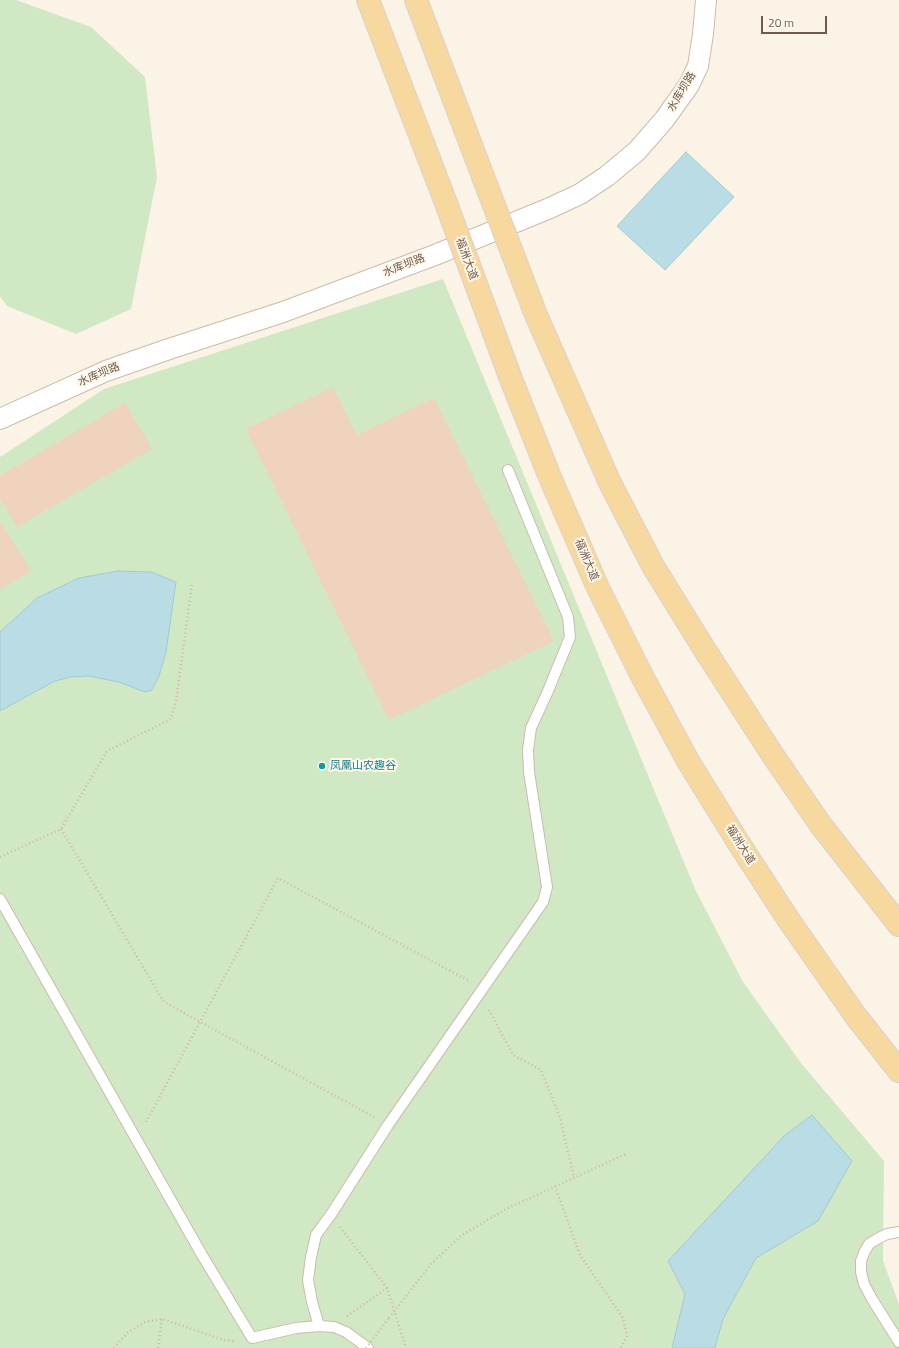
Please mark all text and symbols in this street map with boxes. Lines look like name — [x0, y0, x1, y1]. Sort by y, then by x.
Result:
scale bar — [763, 8, 829, 34]
text: 20 m — [768, 13, 794, 32]
street label: 水库坝路 — [665, 70, 699, 114]
street label: 福洲大道 — [452, 236, 480, 282]
street label: 水库坝路 — [381, 252, 427, 280]
street label: 水库坝路 — [76, 360, 122, 390]
street label: 福洲大道 — [571, 537, 601, 583]
place label: 凤凰山农趣谷 — [330, 759, 396, 773]
marker: 凤凰山农趣谷 — [317, 761, 327, 771]
street label: 福洲大道 — [723, 823, 757, 867]

